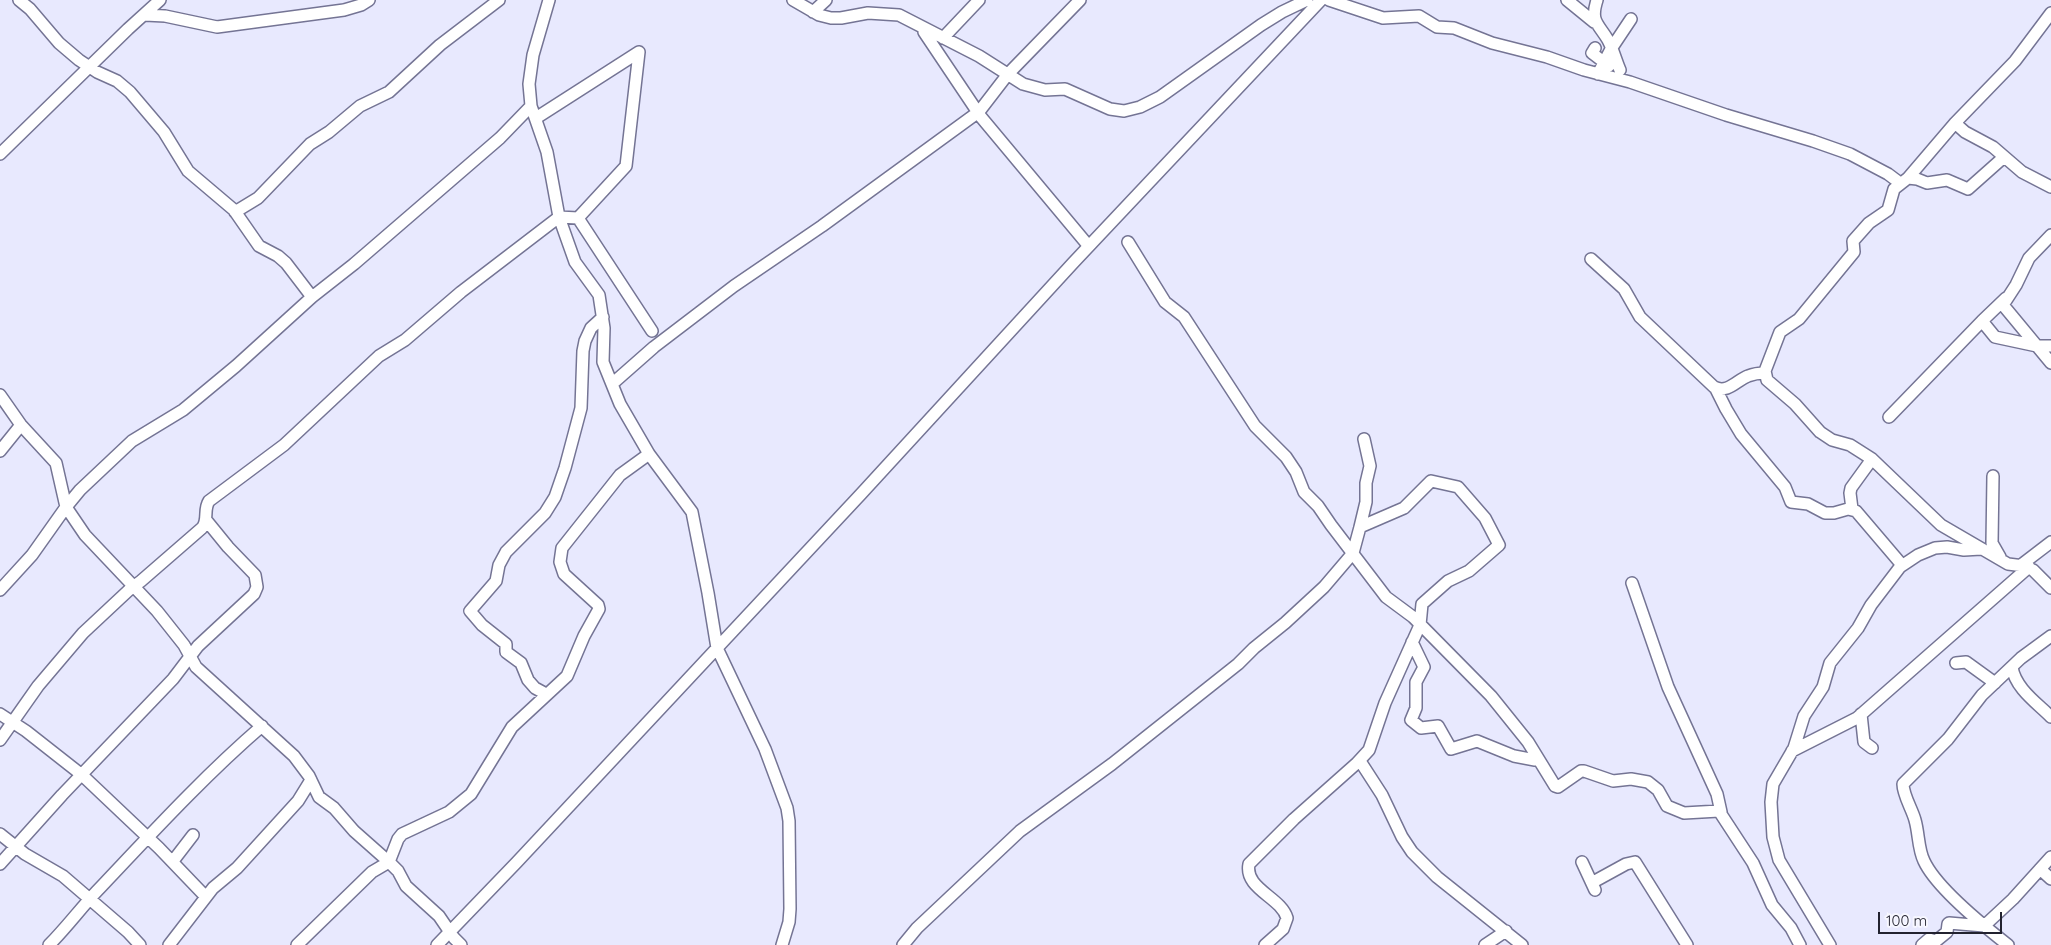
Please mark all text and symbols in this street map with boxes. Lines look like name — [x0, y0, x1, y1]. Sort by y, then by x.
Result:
scale bar — [1881, 902, 2005, 934]
text: 100 m — [1886, 911, 1927, 930]

